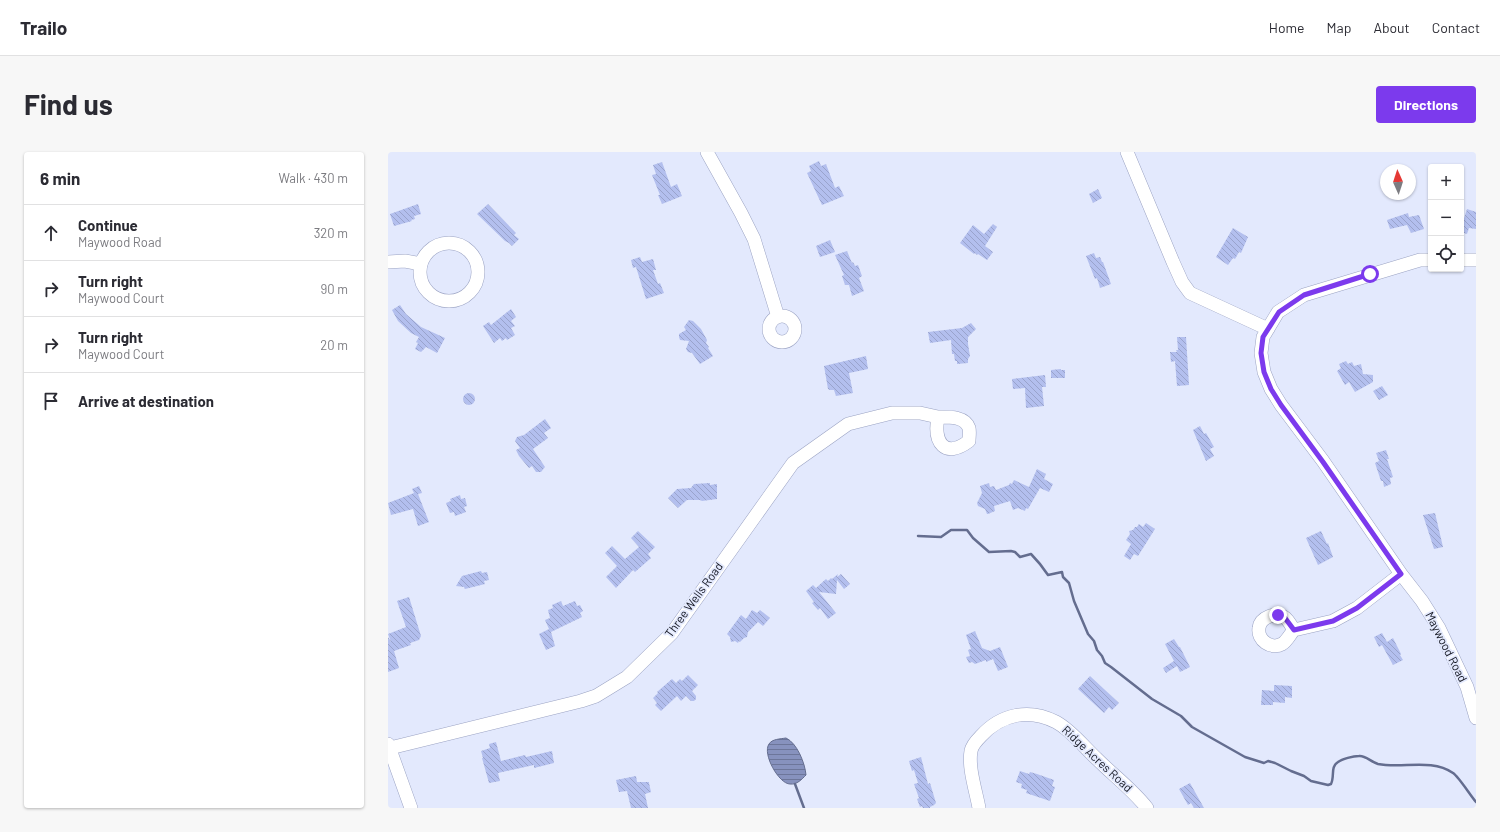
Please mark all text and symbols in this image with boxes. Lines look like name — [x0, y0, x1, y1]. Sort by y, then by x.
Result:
text: Trailo — [20, 16, 67, 39]
text: Home — [1269, 19, 1305, 36]
text: Map — [1327, 19, 1351, 36]
text: About — [1373, 19, 1410, 36]
text: Contact — [1432, 19, 1480, 36]
button: Directions — [1376, 86, 1476, 123]
text: Find us — [24, 87, 113, 121]
north arrow — [1380, 164, 1416, 200]
map controls — [1428, 164, 1464, 272]
button: + — [1428, 164, 1464, 200]
text: 6 min — [40, 168, 80, 188]
text: Walk · 430 m — [279, 170, 348, 186]
button: − — [1428, 200, 1464, 236]
text: Continue — [78, 216, 138, 234]
icon: ahead — [40, 222, 62, 244]
text: 320 m — [314, 225, 348, 241]
text: Maywood Road — [78, 234, 162, 250]
button: locate — [1428, 236, 1464, 272]
route start — [1361, 265, 1379, 283]
text: Turn right — [78, 272, 143, 290]
icon: right — [40, 278, 62, 300]
text: 90 m — [321, 281, 348, 297]
text: Maywood Court — [78, 290, 164, 306]
text: Turn right — [78, 328, 143, 346]
icon: right — [40, 334, 62, 356]
text: 20 m — [320, 337, 348, 353]
text: Maywood Court — [78, 346, 164, 362]
icon: arrive — [40, 390, 62, 412]
text: Arrive at destination — [78, 392, 214, 410]
street label: Three Wells Road — [661, 559, 725, 640]
route end — [1269, 606, 1287, 624]
street label: Maywood Road — [1423, 609, 1471, 684]
street label: Ridge Acres Road — [1060, 722, 1136, 794]

